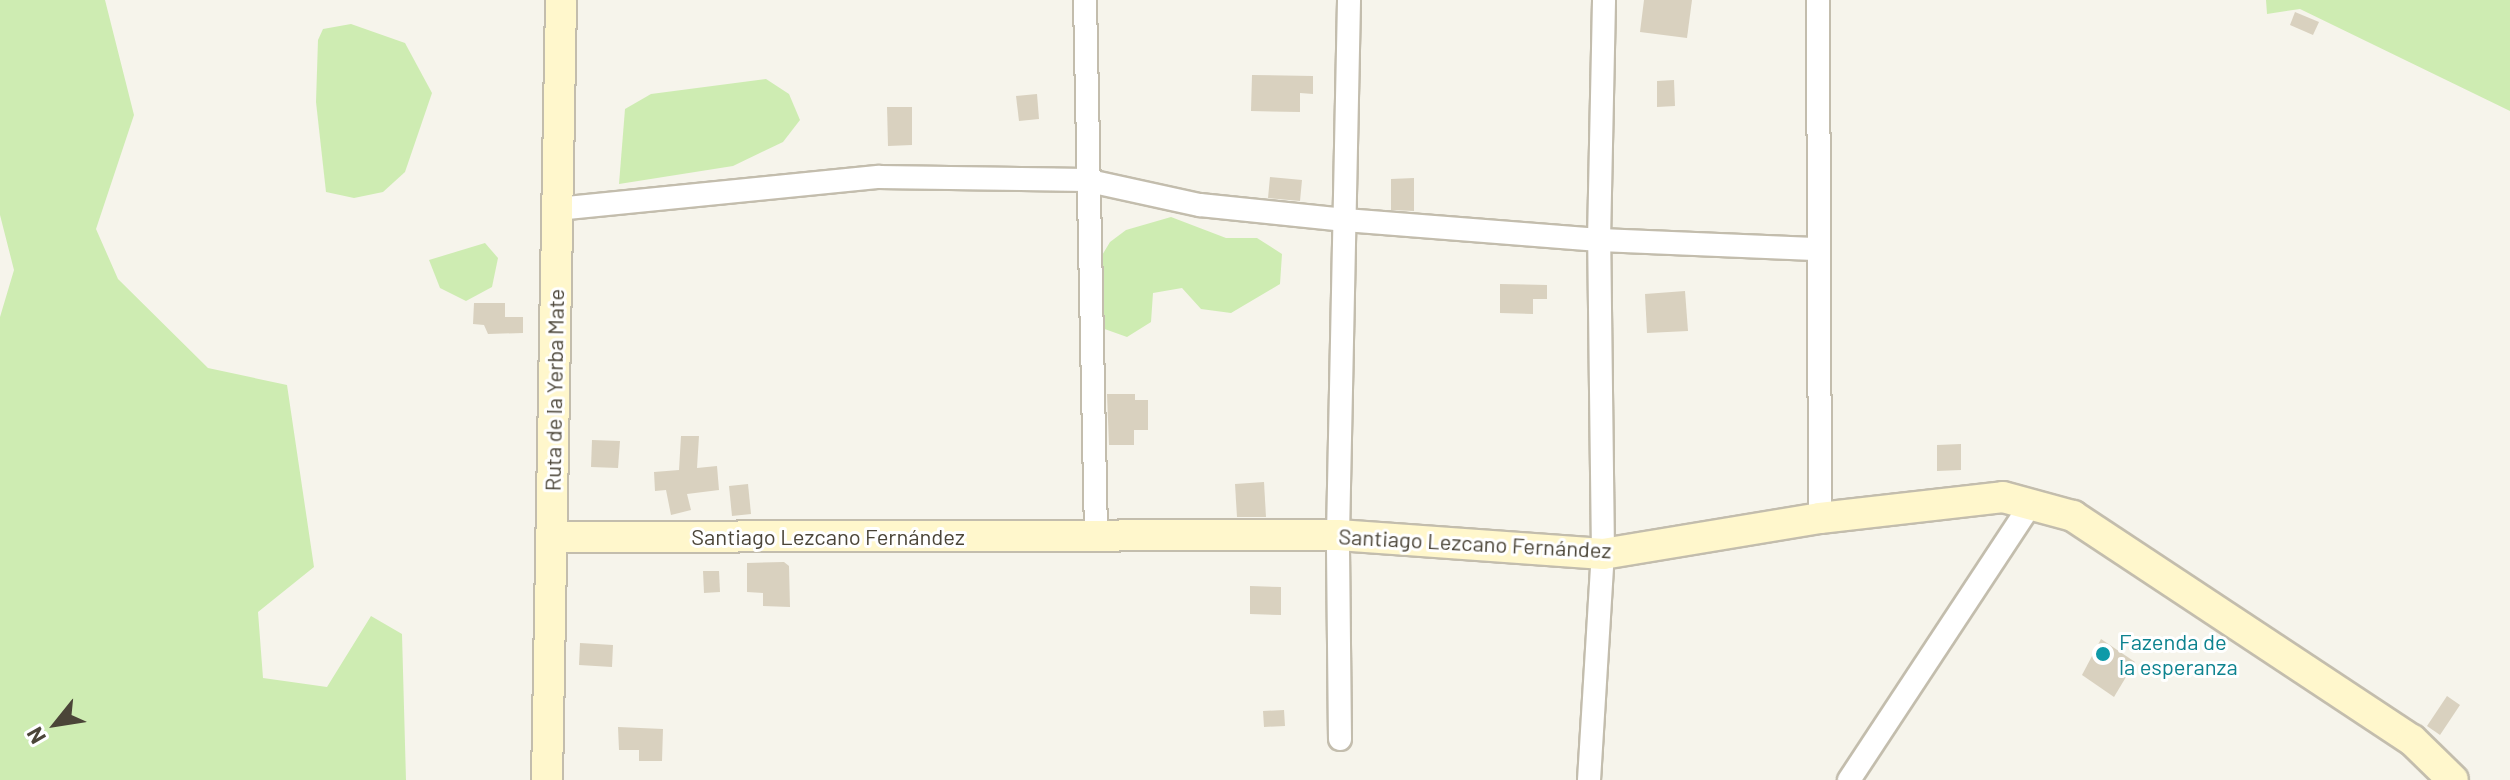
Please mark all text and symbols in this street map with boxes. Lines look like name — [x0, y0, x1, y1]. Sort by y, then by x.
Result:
street label: Ruta de la Yerba Mate — [539, 289, 569, 491]
street label: Santiago Lezcano Fernández — [1338, 523, 1612, 563]
street label: Santiago Lezcano Fernández — [691, 524, 965, 550]
place label: Fazenda de la esperanza — [2119, 628, 2238, 680]
marker: Fazenda de la esperanza — [2094, 645, 2112, 663]
north arrow — [16, 684, 96, 764]
text: N — [20, 723, 50, 749]

